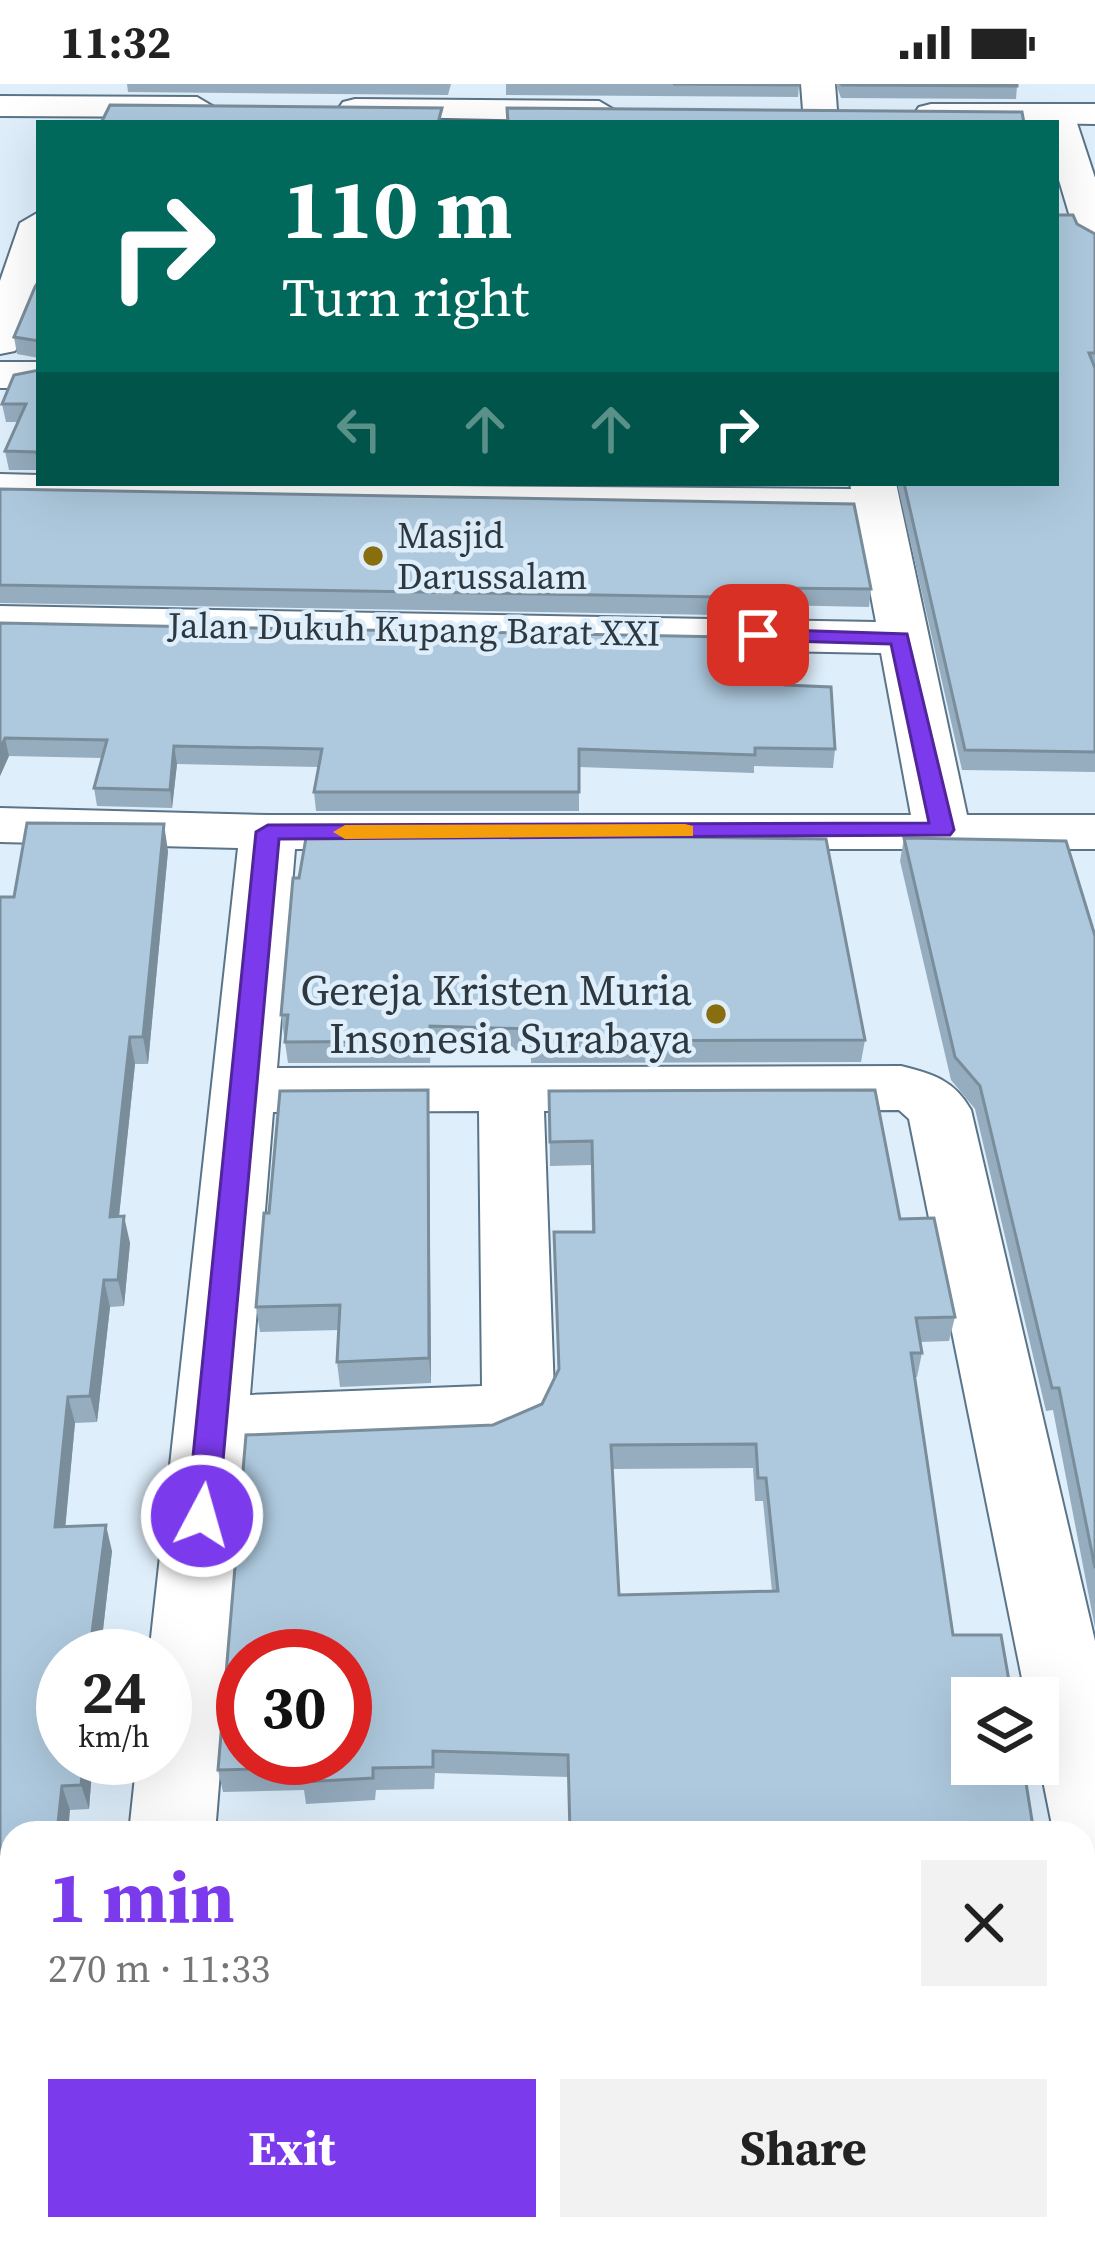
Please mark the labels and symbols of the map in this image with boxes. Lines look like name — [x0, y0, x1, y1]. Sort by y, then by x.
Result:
place label: Masjid Darussalam — [397, 511, 587, 601]
marker: Masjid Darussalam — [360, 543, 386, 569]
pin — [707, 584, 809, 686]
street label: Jalan Dukuh Kupang Barat XXI — [166, 600, 661, 658]
place label: Gereja Kristen Muria Insonesia Surabaya — [300, 961, 693, 1067]
marker: Gereja Kristen Muria Insonesia Surabaya — [703, 1001, 729, 1027]
position arrow — [139, 1453, 265, 1579]
speed limit sign: 30 — [216, 1629, 372, 1785]

